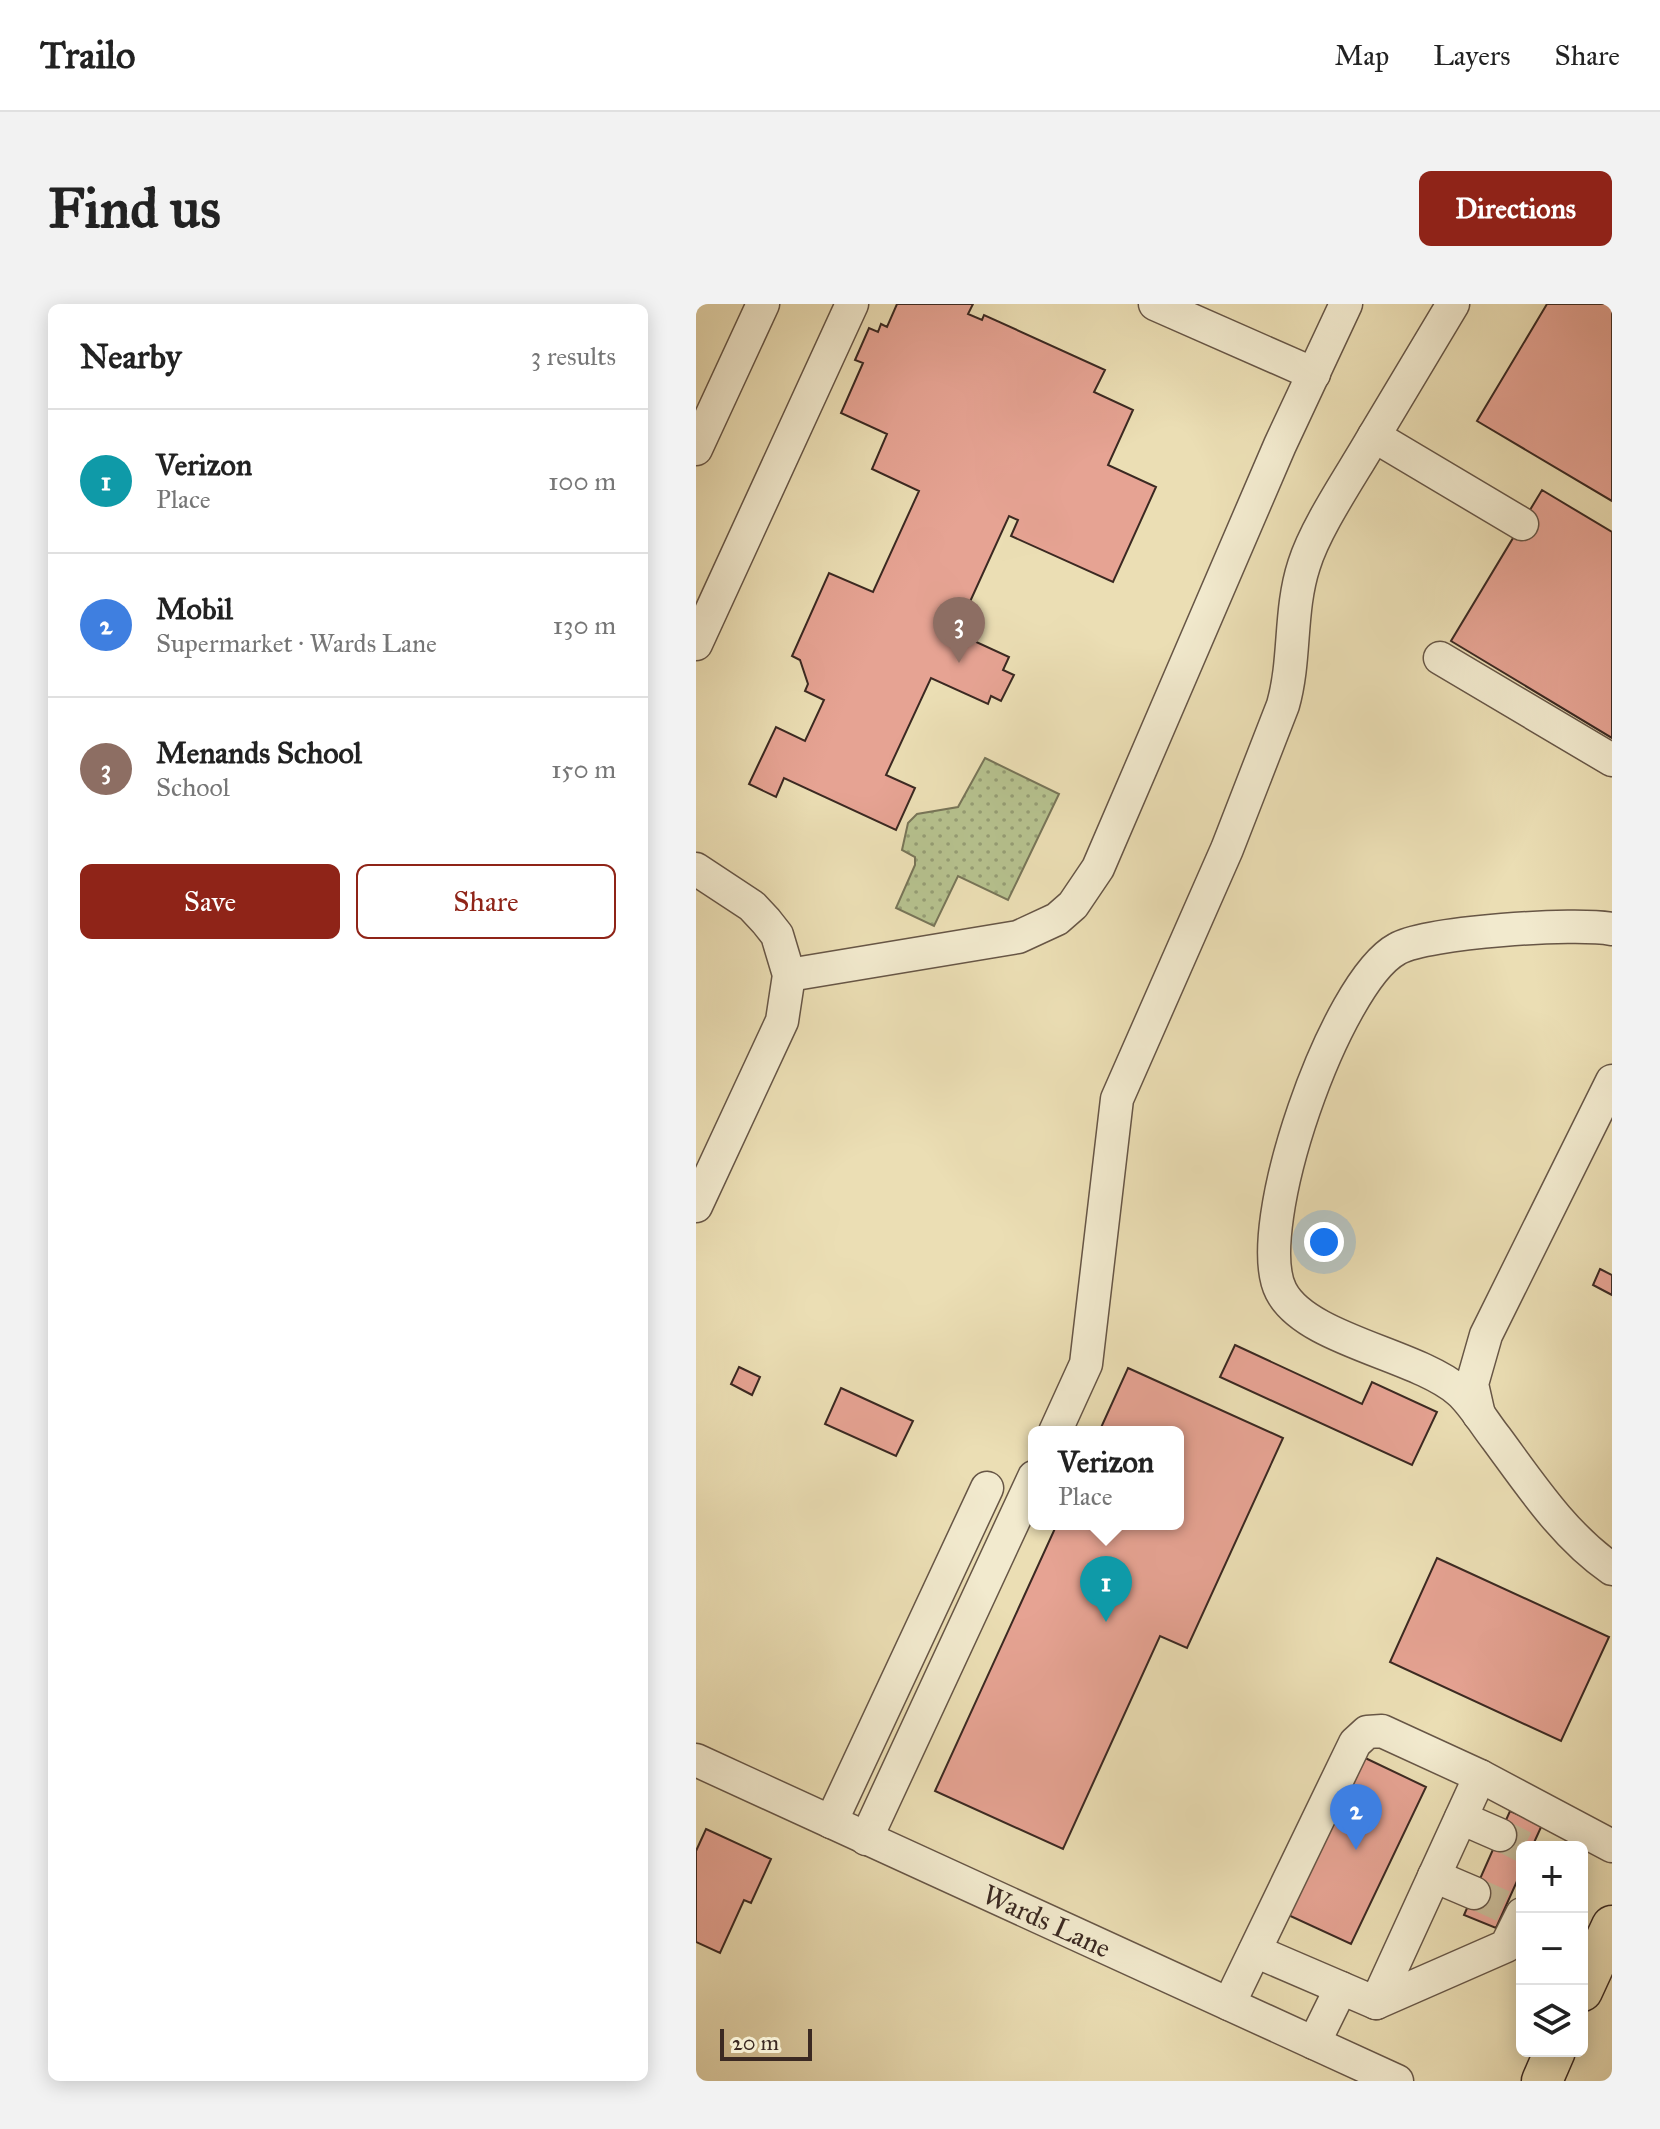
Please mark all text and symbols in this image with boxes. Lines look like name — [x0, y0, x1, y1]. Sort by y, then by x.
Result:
text: Trailo — [40, 32, 135, 78]
text: Map — [1334, 38, 1389, 73]
text: Layers — [1433, 38, 1511, 73]
text: Share — [1555, 38, 1620, 73]
button: Directions — [1419, 171, 1612, 246]
text: Find us — [48, 174, 221, 242]
text: Nearby — [80, 336, 182, 377]
text: 3 results — [531, 340, 616, 372]
text: Verizon — [156, 447, 252, 483]
text: 1 — [101, 465, 111, 497]
text: 100 m — [548, 465, 616, 497]
text: Place — [156, 483, 211, 515]
text: Mobil — [156, 591, 233, 627]
pin: 3 — [933, 597, 985, 663]
text: 2 — [100, 609, 112, 641]
text: 130 m — [553, 609, 616, 641]
text: Supermarket · Wards Lane — [156, 627, 437, 659]
text: Menands School — [156, 735, 362, 771]
text: 3 — [101, 753, 111, 785]
text: 150 m — [551, 753, 616, 785]
text: School — [156, 771, 230, 803]
button: Save — [80, 864, 340, 939]
button: Share — [356, 864, 616, 939]
your location — [1304, 1222, 1344, 1262]
popup — [1028, 1426, 1184, 1530]
text: Verizon — [1058, 1444, 1154, 1480]
text: Place — [1058, 1480, 1113, 1512]
pin: 1 — [1080, 1556, 1132, 1622]
pin: 2 — [1330, 1784, 1382, 1850]
map controls — [1516, 1841, 1588, 2057]
button: + — [1516, 1841, 1588, 1913]
street label: Wards Lane — [977, 1876, 1117, 1965]
button: − — [1516, 1913, 1588, 1985]
button: layers — [1516, 1985, 1588, 2057]
scale bar — [720, 2025, 812, 2061]
text: 20 m — [732, 2029, 779, 2056]

